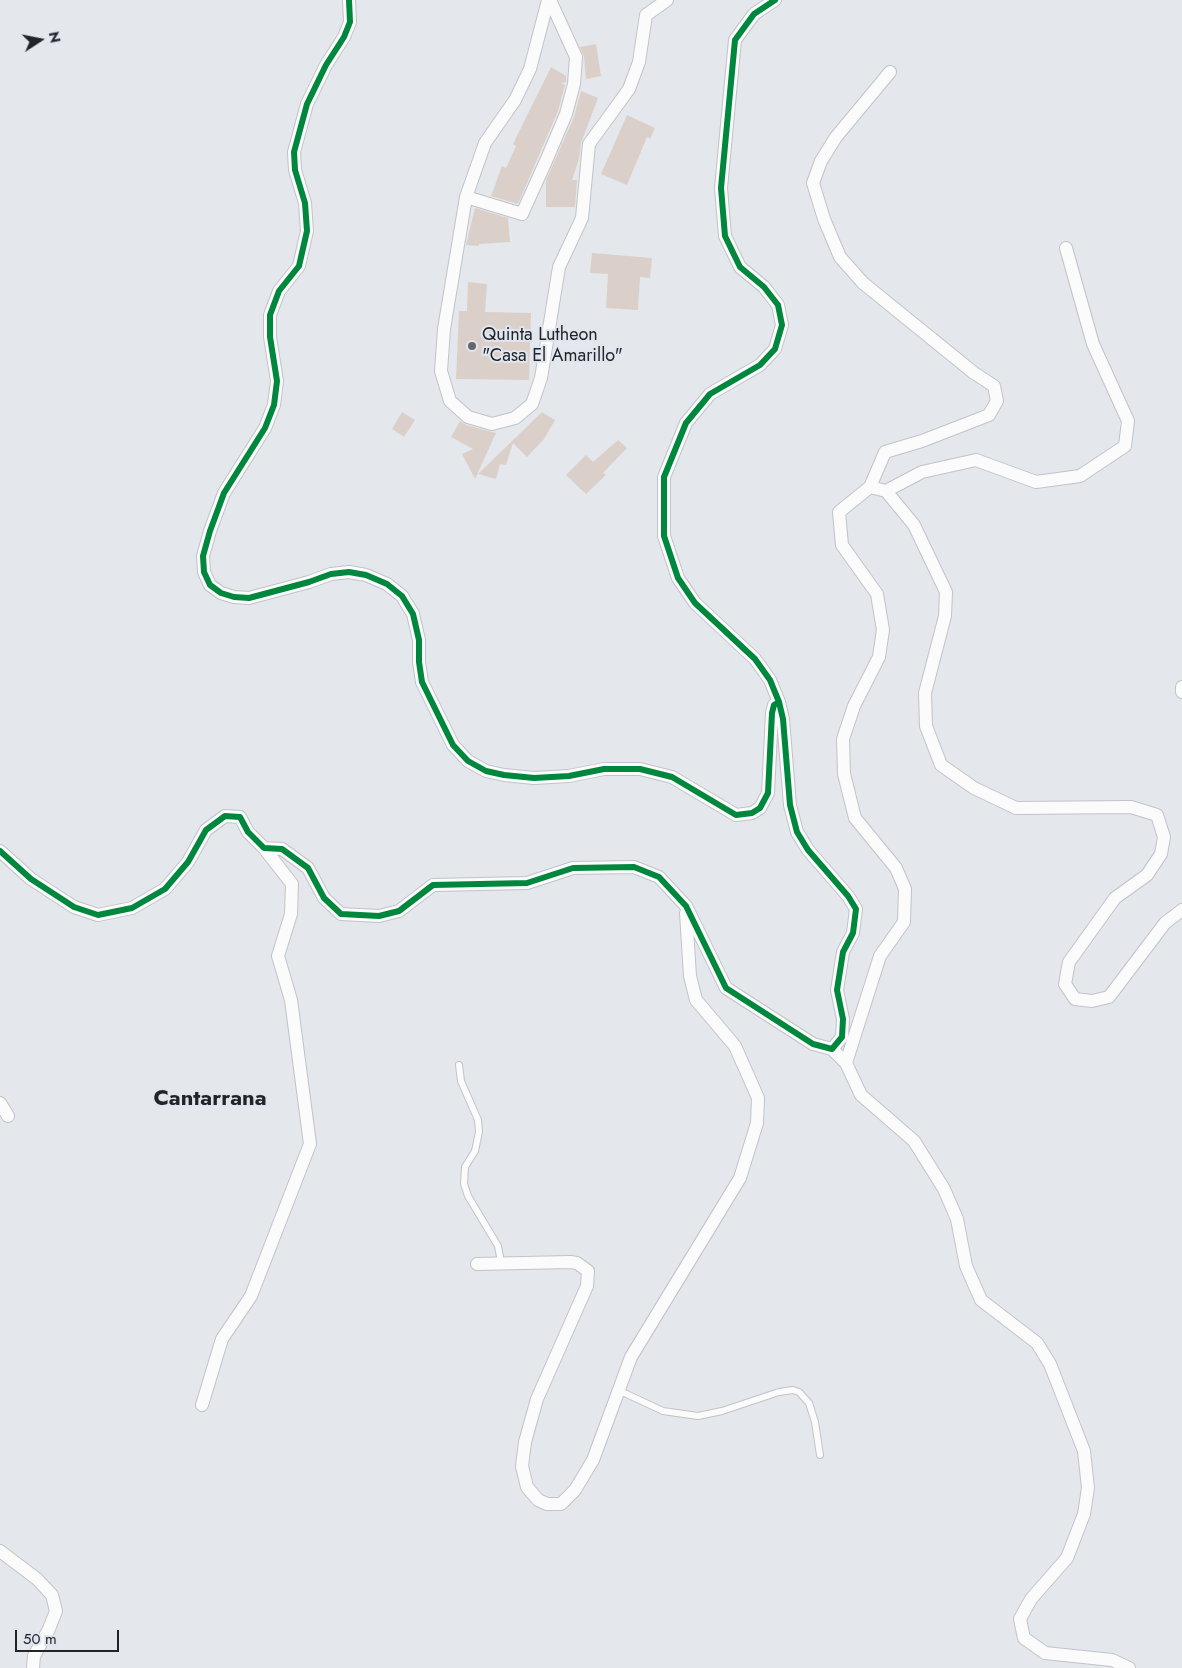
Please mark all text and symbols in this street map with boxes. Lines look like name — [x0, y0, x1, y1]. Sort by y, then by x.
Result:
north arrow — [15, 15, 65, 65]
text: N — [44, 30, 66, 45]
place label: Quinta Lutheon "Casa El Amarillo" — [482, 325, 623, 368]
marker: Quinta Lutheon "Casa El Amarillo" — [466, 340, 478, 352]
district label: Cantarrana — [153, 1087, 267, 1113]
scale bar — [18, 1620, 121, 1652]
text: 50 m — [23, 1628, 57, 1650]

